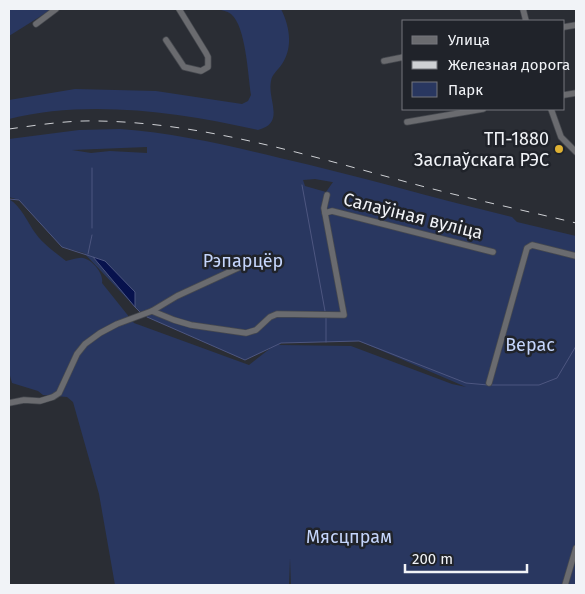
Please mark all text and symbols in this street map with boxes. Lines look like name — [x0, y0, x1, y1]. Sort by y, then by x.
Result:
legend — [402, 20, 565, 110]
text: Улица — [448, 31, 490, 49]
text: Железная дорога — [448, 56, 570, 74]
text: Парк — [448, 81, 483, 99]
place label: ТП-1880 Заслаўскага РЭС — [414, 128, 549, 171]
marker: ТП-1880 Заслаўскага РЭС — [553, 143, 565, 155]
street label: Салаўіная вуліца — [341, 188, 485, 244]
park label: Рэпарцёр — [203, 250, 283, 272]
park label: Верас — [505, 334, 555, 356]
park label: Мясцпрам — [306, 526, 392, 548]
scale bar — [405, 542, 528, 574]
text: 200 m — [412, 550, 453, 568]

